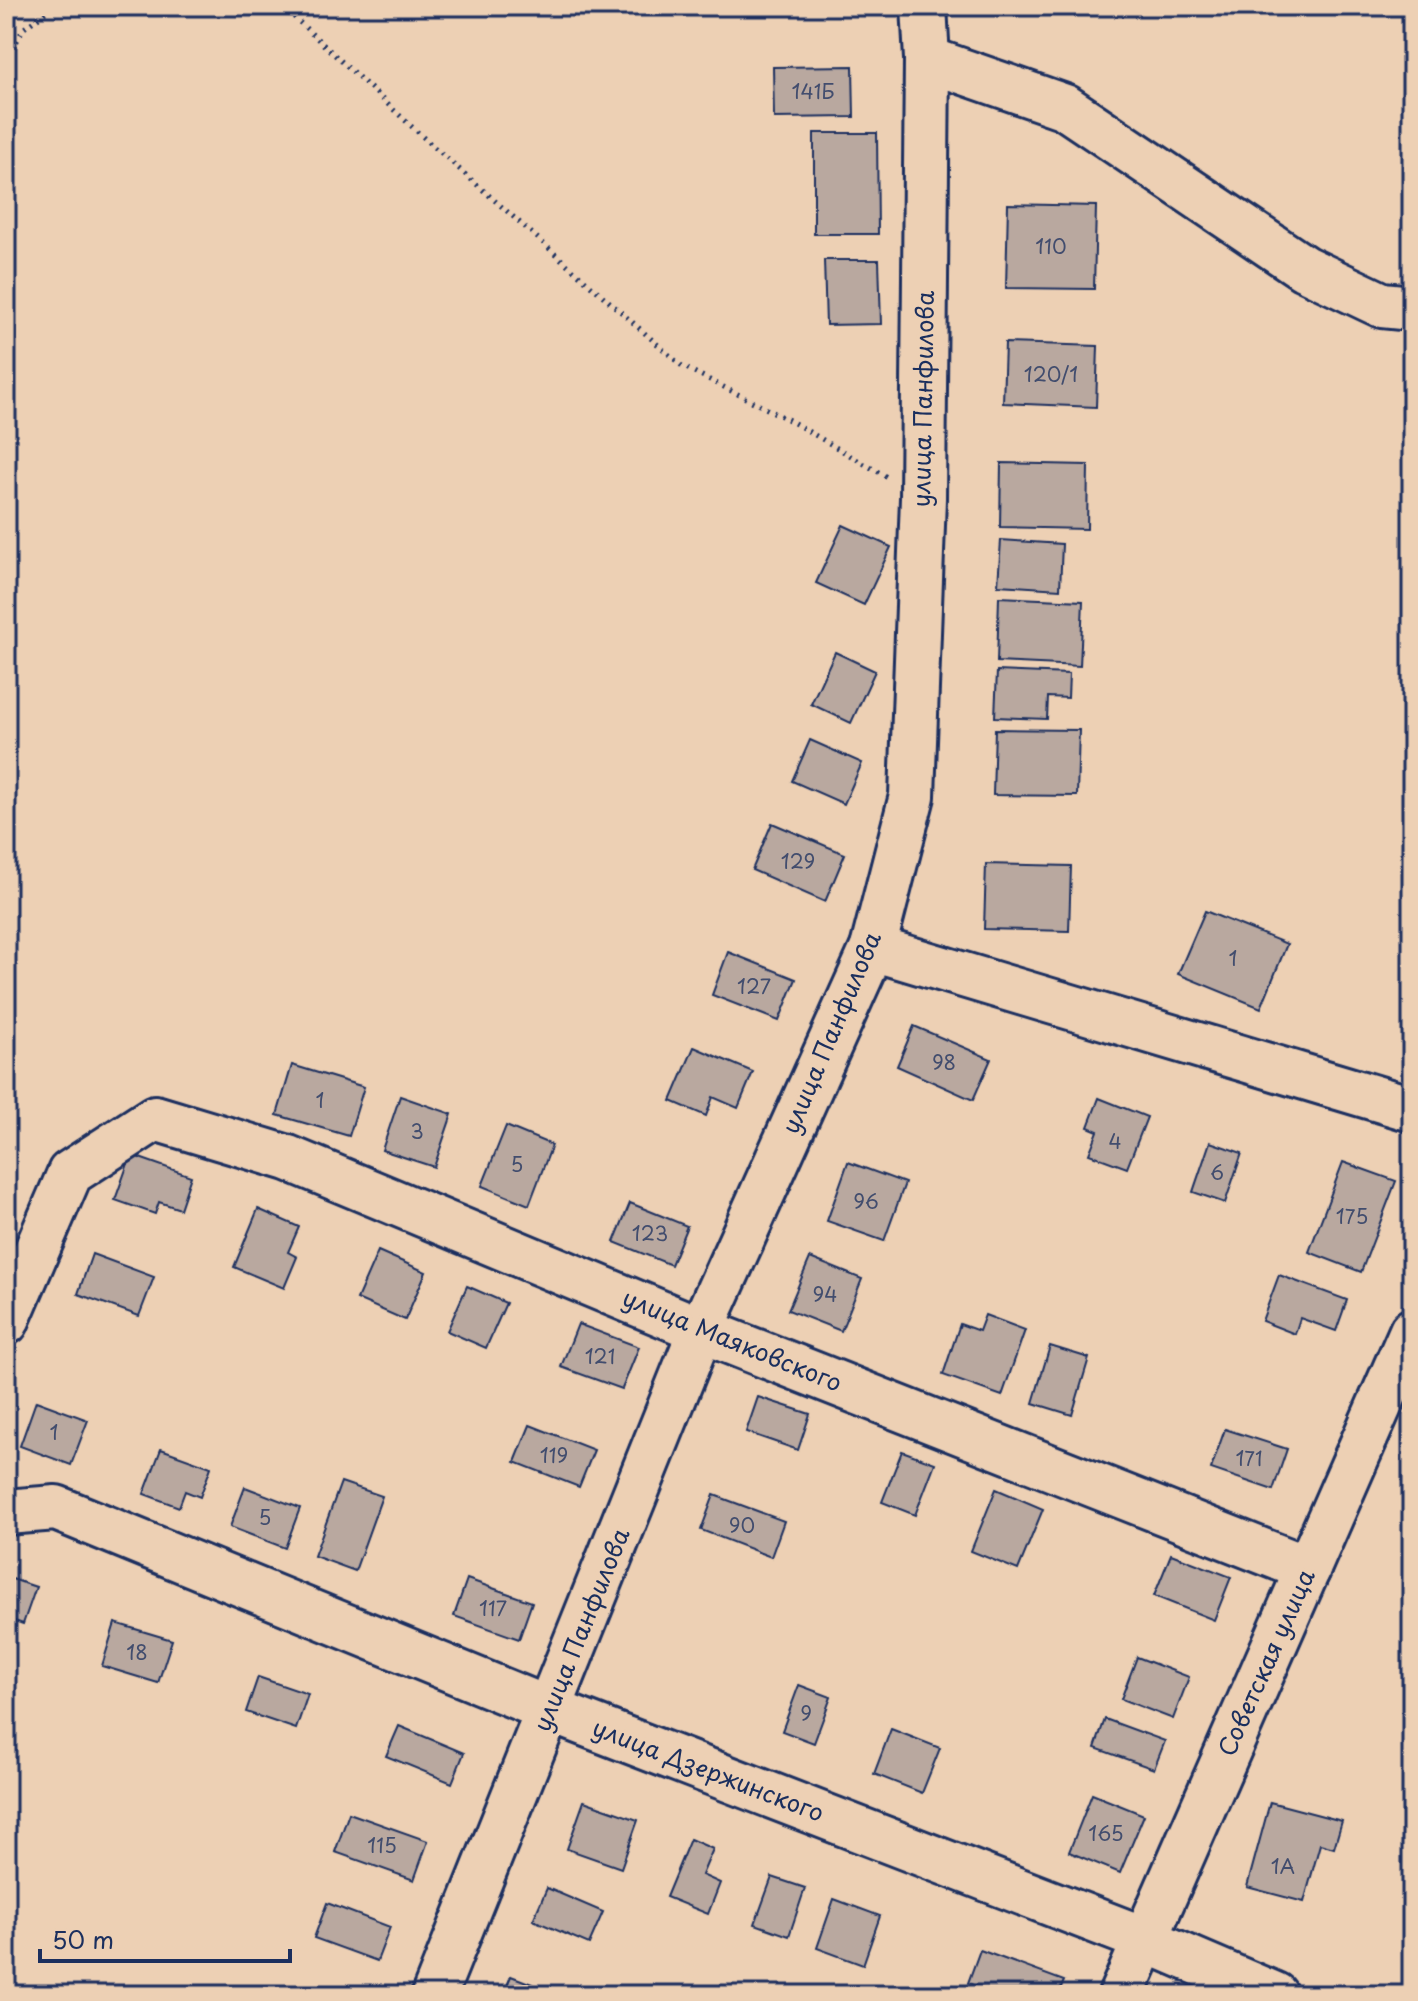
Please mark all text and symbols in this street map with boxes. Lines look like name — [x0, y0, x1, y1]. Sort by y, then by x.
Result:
house number: 141Б — [792, 76, 834, 106]
house number: 110 — [1035, 231, 1067, 261]
street label: улица Панфилова — [902, 290, 942, 508]
house number: 120/1 — [1024, 359, 1078, 389]
house number: 129 — [781, 846, 815, 876]
street label: улица Панфилова — [771, 925, 889, 1139]
house number: 1 — [1229, 943, 1237, 973]
house number: 127 — [737, 971, 771, 1001]
house number: 98 — [932, 1047, 956, 1077]
house number: 1 — [316, 1085, 324, 1115]
house number: 3 — [410, 1116, 424, 1146]
house number: 4 — [1108, 1126, 1122, 1156]
house number: 5 — [511, 1149, 523, 1179]
house number: 6 — [1210, 1157, 1224, 1187]
house number: 96 — [853, 1186, 879, 1216]
house number: 175 — [1336, 1201, 1368, 1231]
house number: 123 — [632, 1218, 668, 1248]
street label: улица Маяковского — [618, 1279, 848, 1400]
house number: 94 — [813, 1279, 837, 1309]
house number: 121 — [585, 1341, 615, 1371]
house number: 1 — [50, 1417, 58, 1447]
house number: 119 — [540, 1440, 568, 1470]
house number: 171 — [1235, 1443, 1263, 1473]
house number: 5 — [259, 1502, 271, 1532]
house number: 90 — [729, 1510, 755, 1540]
street label: улица Панфилова — [523, 1522, 637, 1736]
street label: Советская улица — [1208, 1563, 1323, 1762]
house number: 117 — [479, 1593, 507, 1623]
house number: 18 — [126, 1637, 148, 1667]
house number: 9 — [800, 1698, 812, 1728]
street label: улица Дзержинского — [588, 1708, 830, 1830]
house number: 165 — [1088, 1818, 1124, 1848]
house number: 115 — [367, 1830, 397, 1860]
house number: 1А — [1271, 1851, 1295, 1881]
scale bar — [40, 1913, 290, 1963]
text: 50 m — [52, 1921, 114, 1957]

